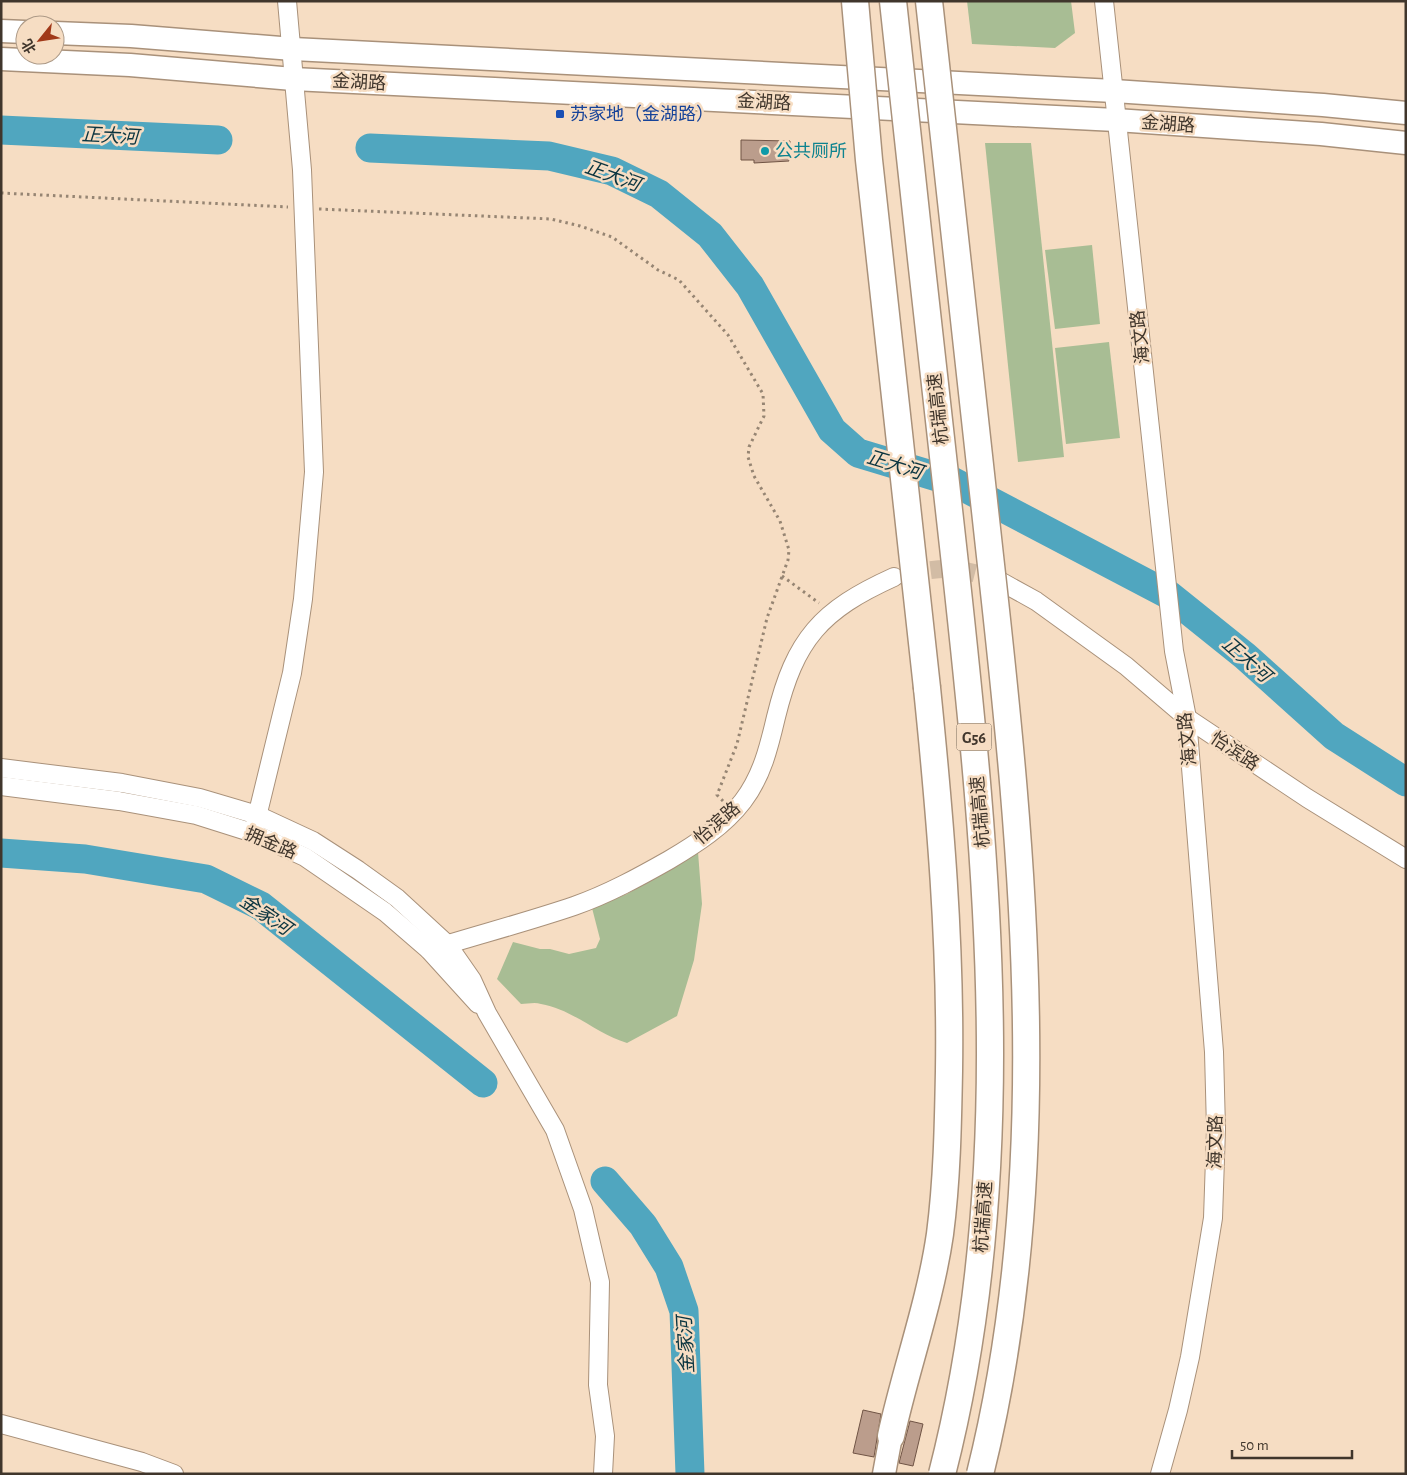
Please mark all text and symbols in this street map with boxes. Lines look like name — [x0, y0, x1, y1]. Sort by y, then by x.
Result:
north arrow — [15, 15, 65, 65]
text: 北 — [19, 36, 39, 56]
street label: 金湖路 — [332, 71, 386, 93]
street label: 金湖路 — [737, 91, 791, 113]
place label: 苏家地（金湖路） — [570, 104, 714, 124]
marker: 苏家地（金湖路） — [554, 108, 566, 120]
street label: 金湖路 — [1140, 112, 1196, 136]
water label: 正大河 — [81, 125, 143, 148]
place label: 公共厕所 — [775, 142, 847, 161]
marker: 公共厕所 — [759, 145, 771, 157]
water label: 正大河 — [582, 157, 647, 196]
street label: 海文路 — [1127, 309, 1153, 365]
street label: 杭瑞高速 — [924, 372, 952, 446]
water label: 正大河 — [865, 447, 929, 484]
water label: 正大河 — [1218, 634, 1277, 689]
street label: 海文路 — [1174, 711, 1200, 767]
road number: G56 — [956, 724, 992, 750]
street label: 怡滨路 — [1207, 728, 1263, 774]
street label: 杭瑞高速 — [967, 775, 993, 849]
street label: 怡滨路 — [690, 798, 744, 848]
street label: 拥金路 — [242, 823, 300, 863]
water label: 金家河 — [236, 890, 299, 941]
street label: 海文路 — [1205, 1115, 1225, 1169]
street label: 杭瑞高速 — [971, 1180, 995, 1254]
water label: 金家河 — [673, 1312, 697, 1374]
scale bar — [1232, 1428, 1352, 1460]
text: 50 m — [1240, 1438, 1269, 1453]

